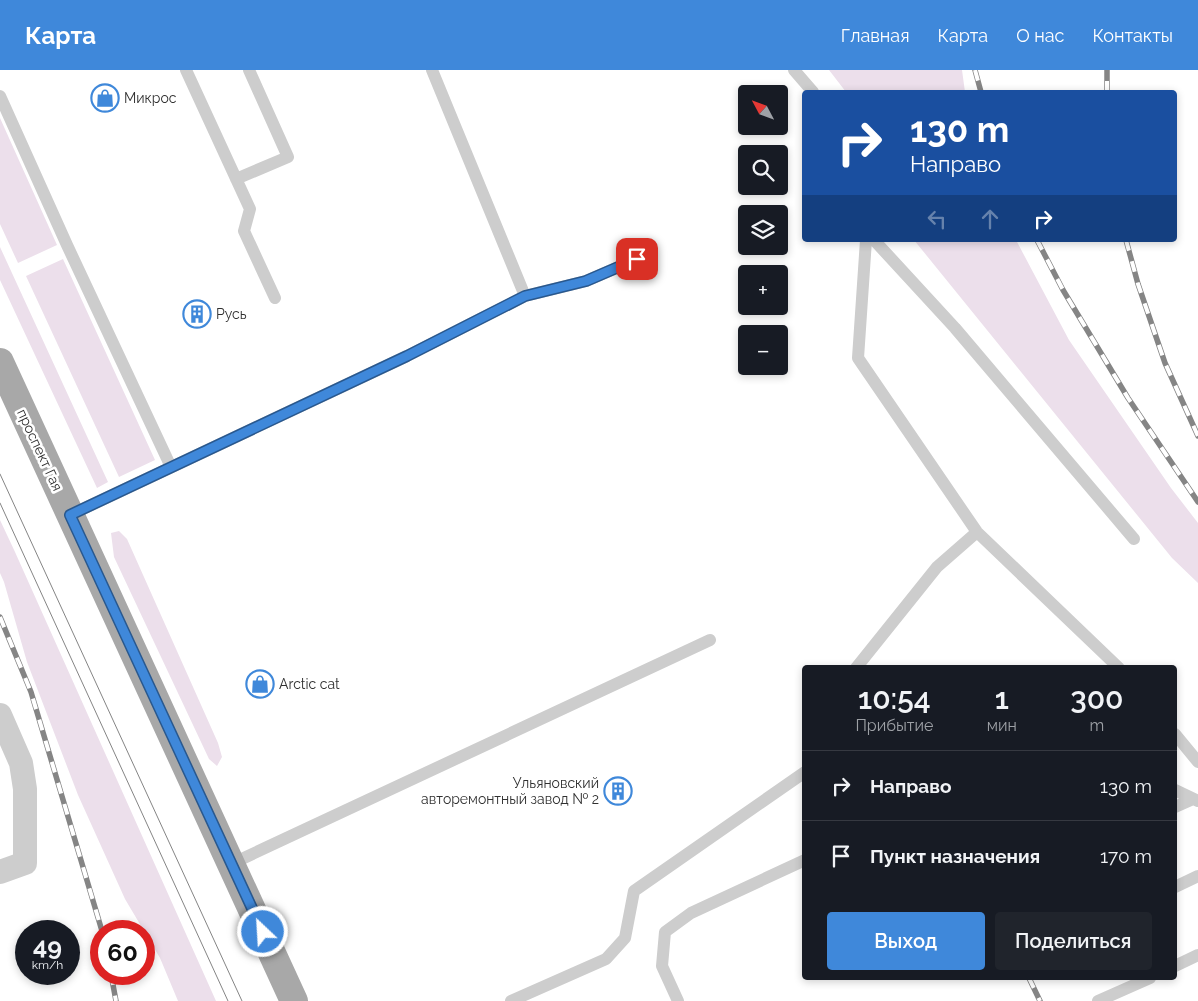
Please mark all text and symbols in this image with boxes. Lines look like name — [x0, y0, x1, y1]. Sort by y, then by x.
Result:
text: Карта — [25, 21, 96, 50]
text: Главная — [841, 25, 909, 46]
text: Карта — [937, 25, 988, 46]
text: О нас — [1016, 25, 1064, 46]
text: Контакты — [1092, 25, 1173, 46]
shop icon: Микрос — [90, 83, 120, 113]
north arrow — [738, 85, 788, 135]
map controls — [738, 85, 788, 375]
place label: Микрос — [124, 90, 177, 106]
text: 130 m — [910, 109, 1009, 150]
icon: right — [827, 110, 892, 175]
button: search — [738, 145, 788, 195]
text: Направо — [910, 151, 1001, 177]
button: layers — [738, 205, 788, 255]
icon: left — [923, 205, 951, 233]
icon: ahead — [976, 205, 1004, 233]
icon: right — [1029, 205, 1057, 233]
pin — [616, 238, 658, 280]
icon: arrive — [623, 245, 651, 273]
button: + — [738, 265, 788, 315]
building icon: Русь — [182, 299, 212, 329]
place label: Русь — [216, 306, 247, 322]
button: − — [738, 325, 788, 375]
street label: проспект Гая — [14, 407, 66, 493]
shop icon: Arctic cat — [245, 669, 275, 699]
place label: Arctic cat — [279, 676, 340, 692]
text: 10:54 — [858, 681, 931, 716]
text: 1 — [995, 681, 1009, 716]
text: 300 — [1070, 681, 1124, 716]
text: Прибытие — [855, 716, 933, 735]
text: мин — [987, 716, 1017, 735]
text: m — [1090, 716, 1104, 735]
icon: right — [827, 772, 855, 800]
place label: Ульяновский авторемонтный завод № 2 — [421, 775, 599, 807]
text: Направо — [870, 775, 951, 797]
text: 130 m — [1100, 775, 1152, 797]
building icon: Ульяновский авторемонтный завод № 2 — [603, 776, 633, 806]
icon: arrive — [827, 842, 855, 870]
text: Пункт назначения — [870, 845, 1040, 867]
text: 170 m — [1100, 845, 1152, 867]
position arrow — [236, 905, 288, 957]
button: Выход — [827, 912, 985, 970]
button: Поделиться — [995, 912, 1152, 970]
speed limit sign: 60 — [90, 920, 155, 985]
text: 49 — [33, 931, 62, 961]
text: km/h — [32, 958, 63, 972]

